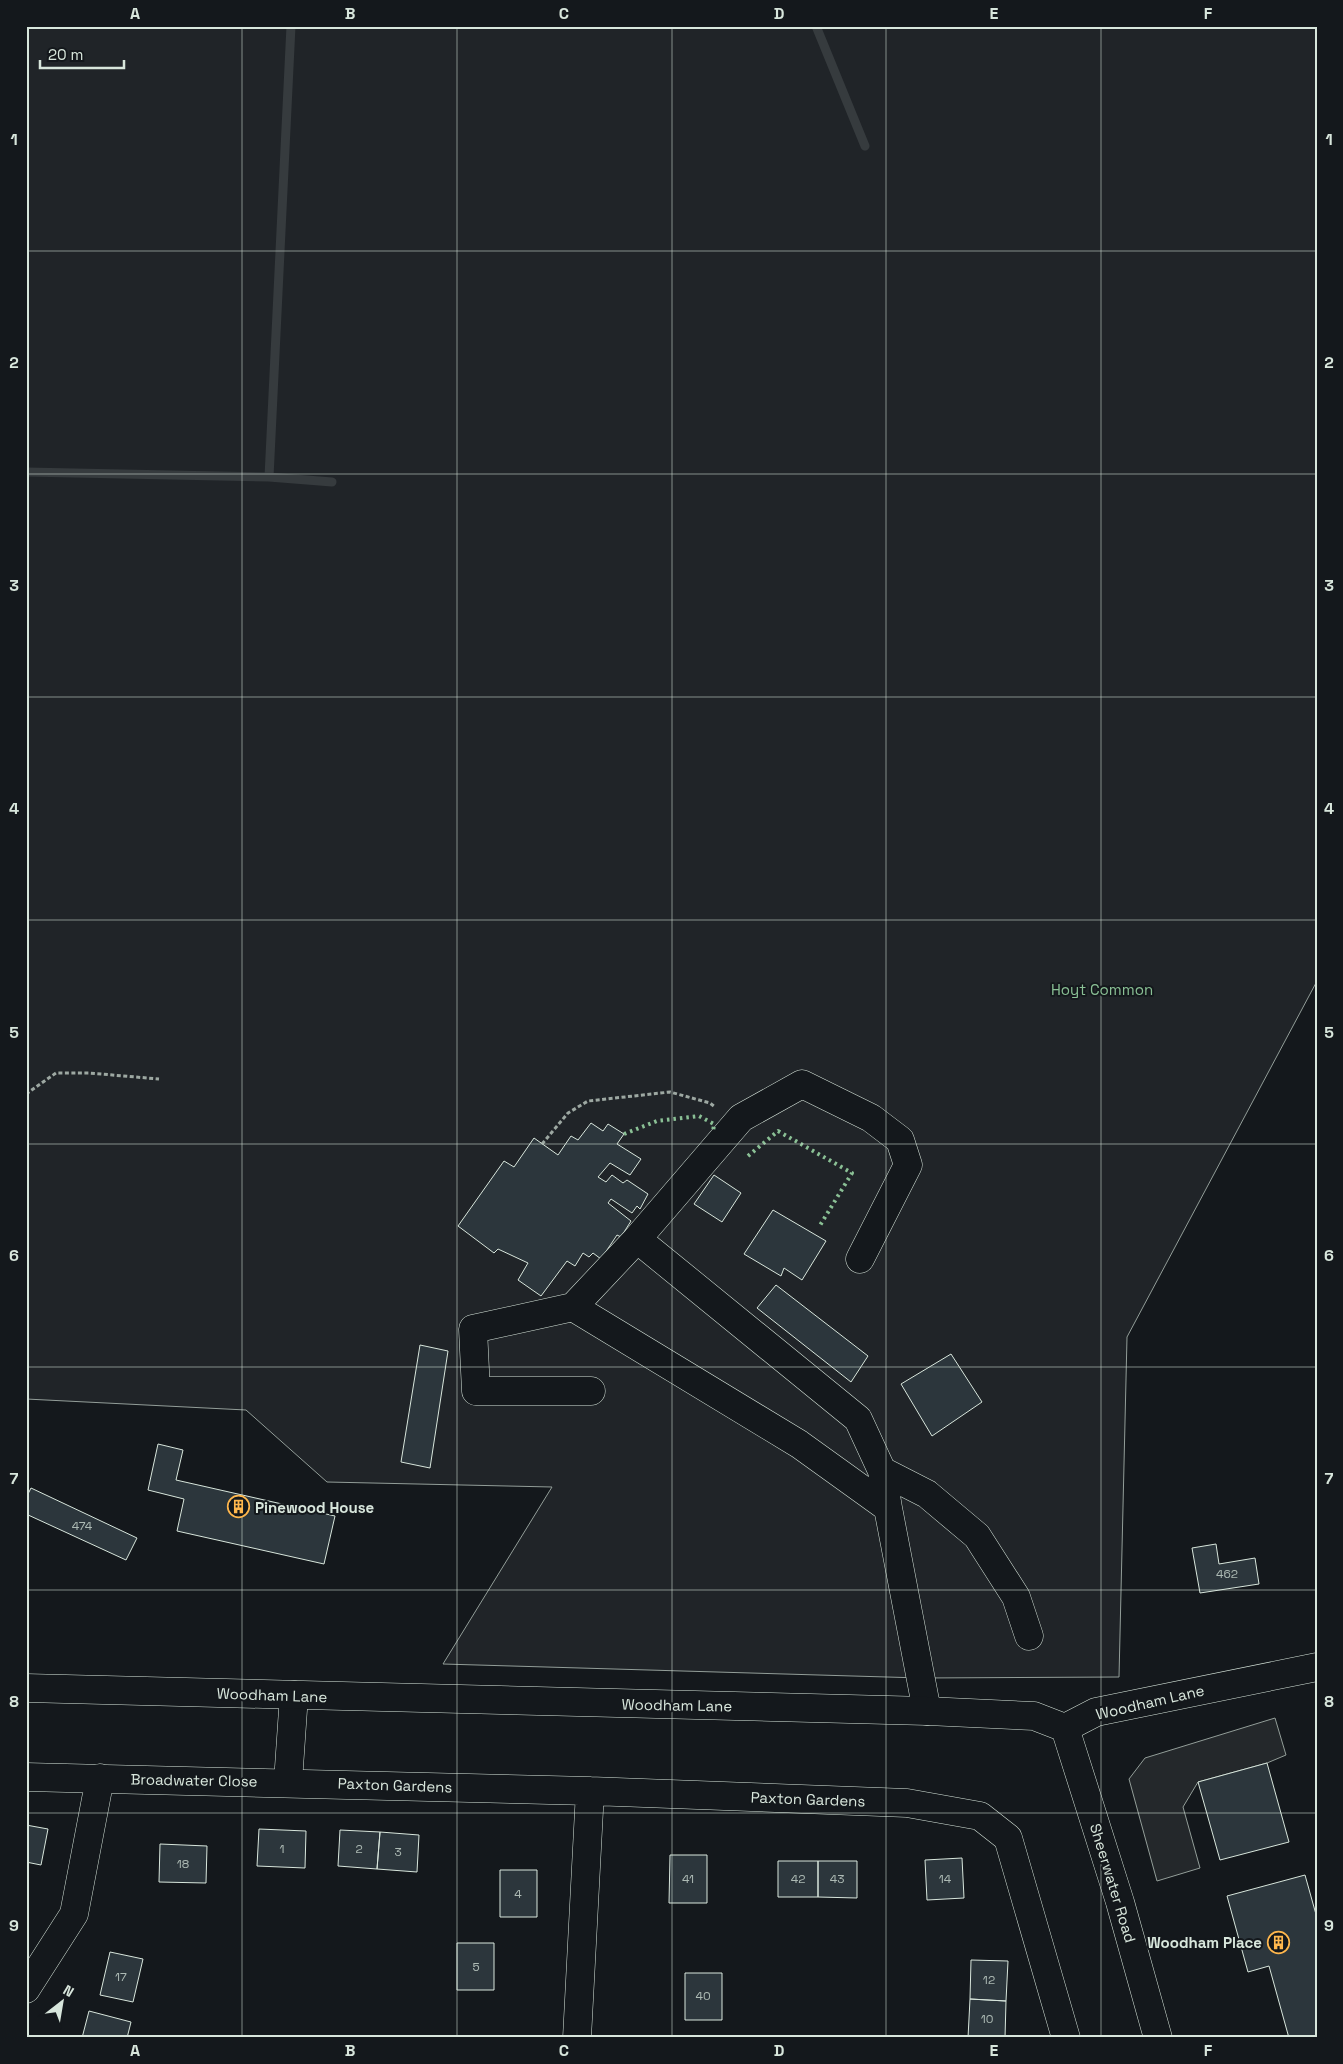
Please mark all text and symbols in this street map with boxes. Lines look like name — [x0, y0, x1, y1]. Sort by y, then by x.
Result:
text: A — [130, 3, 140, 24]
text: B — [345, 3, 355, 24]
text: C — [559, 3, 569, 24]
text: D — [774, 3, 784, 24]
text: E — [990, 3, 999, 24]
text: F — [1204, 3, 1213, 24]
scale bar — [40, 38, 124, 70]
text: 20 m — [48, 45, 83, 64]
text: 1 — [10, 129, 18, 150]
text: 1 — [1325, 129, 1333, 150]
text: 2 — [9, 352, 19, 373]
text: 2 — [1324, 352, 1334, 373]
text: 3 — [9, 575, 19, 596]
text: 3 — [1324, 575, 1334, 596]
text: 4 — [9, 798, 19, 819]
text: 4 — [1324, 798, 1334, 819]
park label: Hoyt Common — [1051, 980, 1153, 999]
text: 5 — [9, 1022, 19, 1043]
text: 5 — [1324, 1022, 1334, 1043]
text: 6 — [9, 1245, 19, 1266]
text: 6 — [1324, 1245, 1334, 1266]
text: 7 — [10, 1468, 19, 1489]
text: 7 — [1325, 1468, 1334, 1489]
building icon: Pinewood House — [227, 1495, 251, 1519]
place label: Pinewood House — [255, 1498, 375, 1517]
house number: 474 — [72, 1518, 93, 1534]
house number: 462 — [1216, 1566, 1238, 1582]
street label: Woodham Lane — [1094, 1680, 1206, 1724]
street label: Woodham Lane — [216, 1684, 328, 1706]
text: 8 — [9, 1691, 19, 1712]
text: 8 — [1324, 1691, 1334, 1712]
street label: Woodham Lane — [622, 1695, 733, 1715]
street label: Broadwater Close — [130, 1769, 258, 1791]
street label: Paxton Gardens — [337, 1774, 453, 1797]
street label: Paxton Gardens — [750, 1788, 866, 1811]
street label: Sheerwater Road — [1086, 1821, 1140, 1945]
house number: 1 — [279, 1841, 285, 1857]
house number: 2 — [355, 1841, 363, 1857]
house number: 3 — [394, 1844, 402, 1860]
house number: 18 — [177, 1856, 189, 1872]
house number: 41 — [682, 1871, 694, 1887]
house number: 42 — [791, 1871, 805, 1887]
house number: 43 — [830, 1871, 844, 1887]
house number: 14 — [939, 1871, 952, 1887]
house number: 4 — [514, 1886, 522, 1902]
text: 9 — [9, 1915, 19, 1936]
text: 9 — [1324, 1915, 1334, 1936]
building icon: Woodham Place — [1266, 1930, 1290, 1954]
place label: Woodham Place — [1147, 1933, 1262, 1952]
house number: 5 — [472, 1959, 480, 1975]
house number: 17 — [115, 1969, 127, 1985]
house number: 12 — [983, 1972, 995, 1988]
north arrow — [38, 1976, 88, 2026]
text: N — [60, 1981, 77, 2001]
house number: 40 — [695, 1988, 711, 2004]
house number: 10 — [981, 2011, 993, 2027]
text: A — [130, 2040, 140, 2061]
text: B — [345, 2040, 355, 2061]
text: C — [559, 2040, 569, 2061]
text: D — [774, 2040, 784, 2061]
text: E — [990, 2040, 999, 2061]
text: F — [1204, 2040, 1213, 2061]

